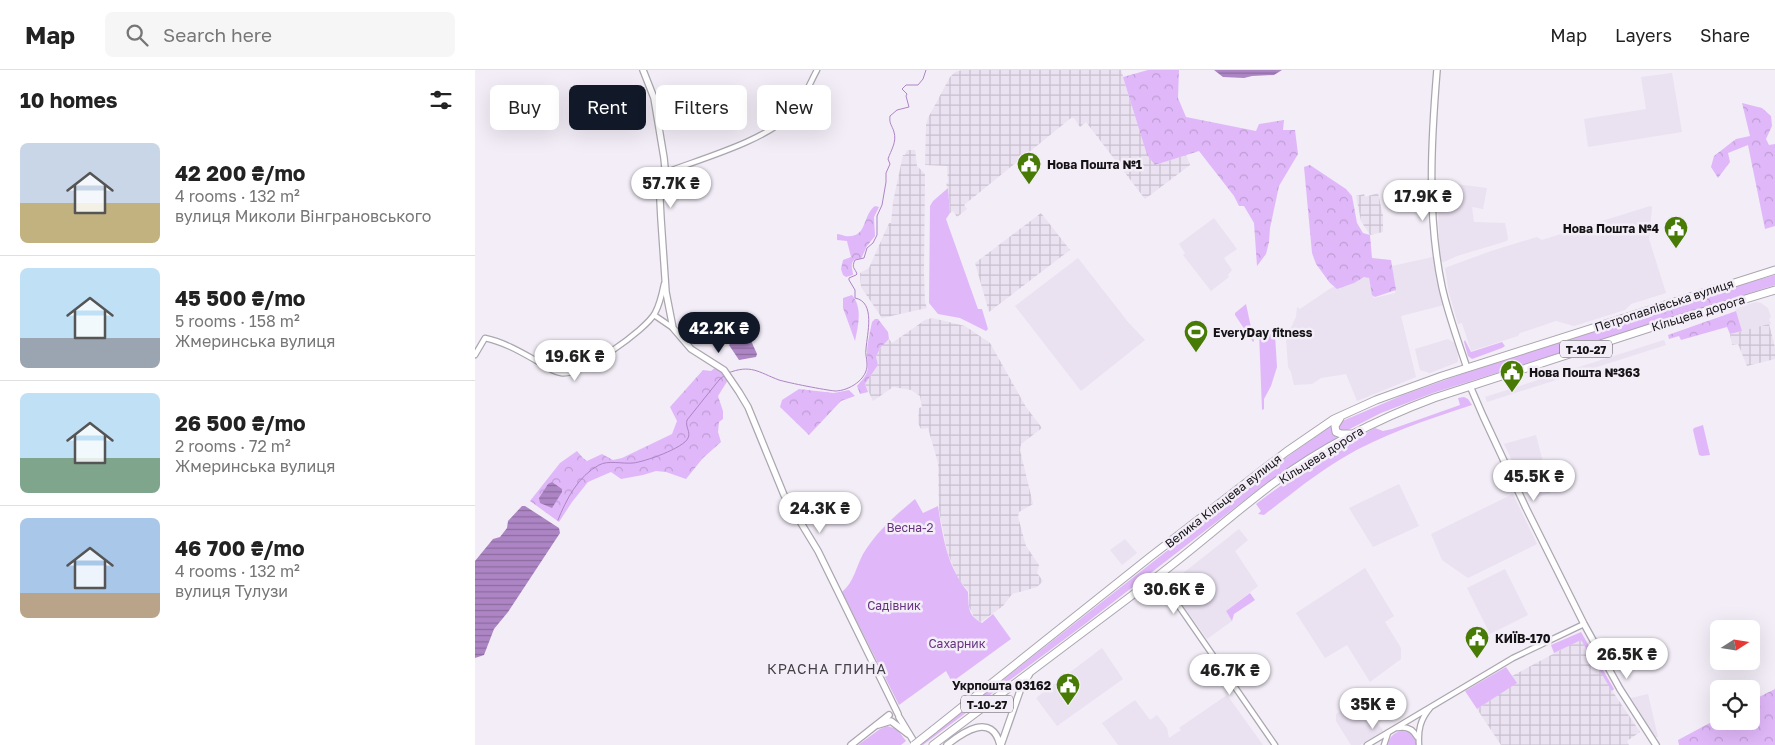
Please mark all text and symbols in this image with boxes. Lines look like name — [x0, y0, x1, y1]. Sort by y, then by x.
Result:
search box — [105, 12, 455, 57]
text: Map — [25, 20, 75, 49]
icon: search — [123, 21, 151, 49]
text: Search here — [163, 23, 272, 46]
text: Map — [1550, 24, 1587, 46]
text: Layers — [1615, 24, 1672, 46]
text: Share — [1700, 24, 1750, 46]
chip: Buy — [490, 85, 559, 130]
chip: Rent — [569, 85, 646, 130]
chip: Filters — [656, 85, 747, 130]
chip: New — [757, 85, 831, 130]
icon: filters — [427, 86, 455, 114]
text: 10 homes — [20, 87, 118, 113]
public building icon: Нова Пошта №1 — [1016, 151, 1042, 185]
place label: Нова Пошта №1 — [1047, 157, 1142, 172]
text: 42 200 ₴/mo — [175, 160, 305, 186]
icon: home — [60, 163, 120, 223]
pin: 57.7K ₴ — [625, 166, 717, 209]
text: 57.7K ₴ — [642, 173, 700, 193]
pin: 17.9K ₴ — [1377, 180, 1469, 222]
text: 4 rooms · 132 m² — [175, 186, 300, 206]
text: 17.9K ₴ — [1394, 186, 1452, 206]
text: вулиця Миколи Вінграновського — [175, 206, 431, 226]
public building icon: Нова Пошта №4 — [1663, 215, 1689, 249]
place label: Нова Пошта №4 — [1563, 221, 1659, 236]
street label: Петропавлівська вулиця — [1593, 275, 1735, 335]
text: 45 500 ₴/mo — [175, 285, 305, 311]
icon: home — [60, 288, 120, 348]
street label: Кільцева дорога — [1649, 292, 1747, 334]
text: 5 rooms · 158 m² — [175, 311, 300, 331]
pin: 42.2K ₴ — [673, 312, 765, 354]
text: 42.2K ₴ — [689, 318, 749, 338]
sports icon: EveryDay fitness — [1183, 319, 1209, 353]
place label: EveryDay fitness — [1213, 325, 1313, 340]
text: Жмеринська вулиця — [175, 331, 335, 351]
pin: 19.6K ₴ — [529, 340, 621, 382]
road number: Т-10-27 — [1560, 340, 1612, 358]
text: 19.6K ₴ — [545, 346, 605, 366]
public building icon: Нова Пошта №363 — [1499, 359, 1525, 393]
place label: Нова Пошта №363 — [1529, 365, 1640, 380]
text: 26 500 ₴/mo — [175, 410, 306, 436]
icon: home — [60, 413, 120, 473]
street label: Кільцева дорога — [1276, 423, 1366, 487]
text: 2 rooms · 72 m² — [175, 436, 291, 456]
street label: Велика Кільцева вулиця — [1162, 451, 1284, 551]
text: Жмеринська вулиця — [175, 456, 335, 476]
pin: 45.5K ₴ — [1488, 460, 1580, 502]
text: 45.5K ₴ — [1504, 466, 1564, 486]
pin: 24.3K ₴ — [774, 492, 866, 534]
text: 24.3K ₴ — [790, 498, 850, 518]
park label: Весна-2 — [886, 520, 934, 535]
text: 46 700 ₴/mo — [175, 535, 305, 561]
icon: home — [60, 538, 120, 598]
text: 4 rooms · 132 m² — [175, 561, 300, 581]
pin: 30.6K ₴ — [1128, 572, 1220, 615]
text: 30.6K ₴ — [1144, 579, 1204, 599]
text: вулиця Тулузи — [175, 581, 288, 601]
park label: Садівник — [867, 598, 921, 613]
north arrow — [1710, 620, 1760, 670]
map controls — [1710, 620, 1760, 730]
public building icon: КИЇВ-170 — [1464, 625, 1490, 659]
place label: КИЇВ-170 — [1495, 631, 1551, 646]
park label: Сахарник — [928, 636, 986, 651]
pin: 26.5K ₴ — [1581, 638, 1673, 680]
text: 26.5K ₴ — [1597, 644, 1657, 664]
pin: 46.7K ₴ — [1184, 654, 1276, 696]
district label: КРАСНА ГЛИНА — [767, 660, 887, 677]
text: 46.7K ₴ — [1200, 660, 1260, 680]
public building icon: Укрпошта 03162 — [1055, 672, 1081, 706]
place label: Укрпошта 03162 — [952, 678, 1051, 693]
button: locate — [1710, 680, 1760, 730]
pin: 35K ₴ — [1338, 688, 1408, 730]
text: 35K ₴ — [1351, 694, 1395, 714]
road number: Т-10-27 — [961, 696, 1013, 712]

